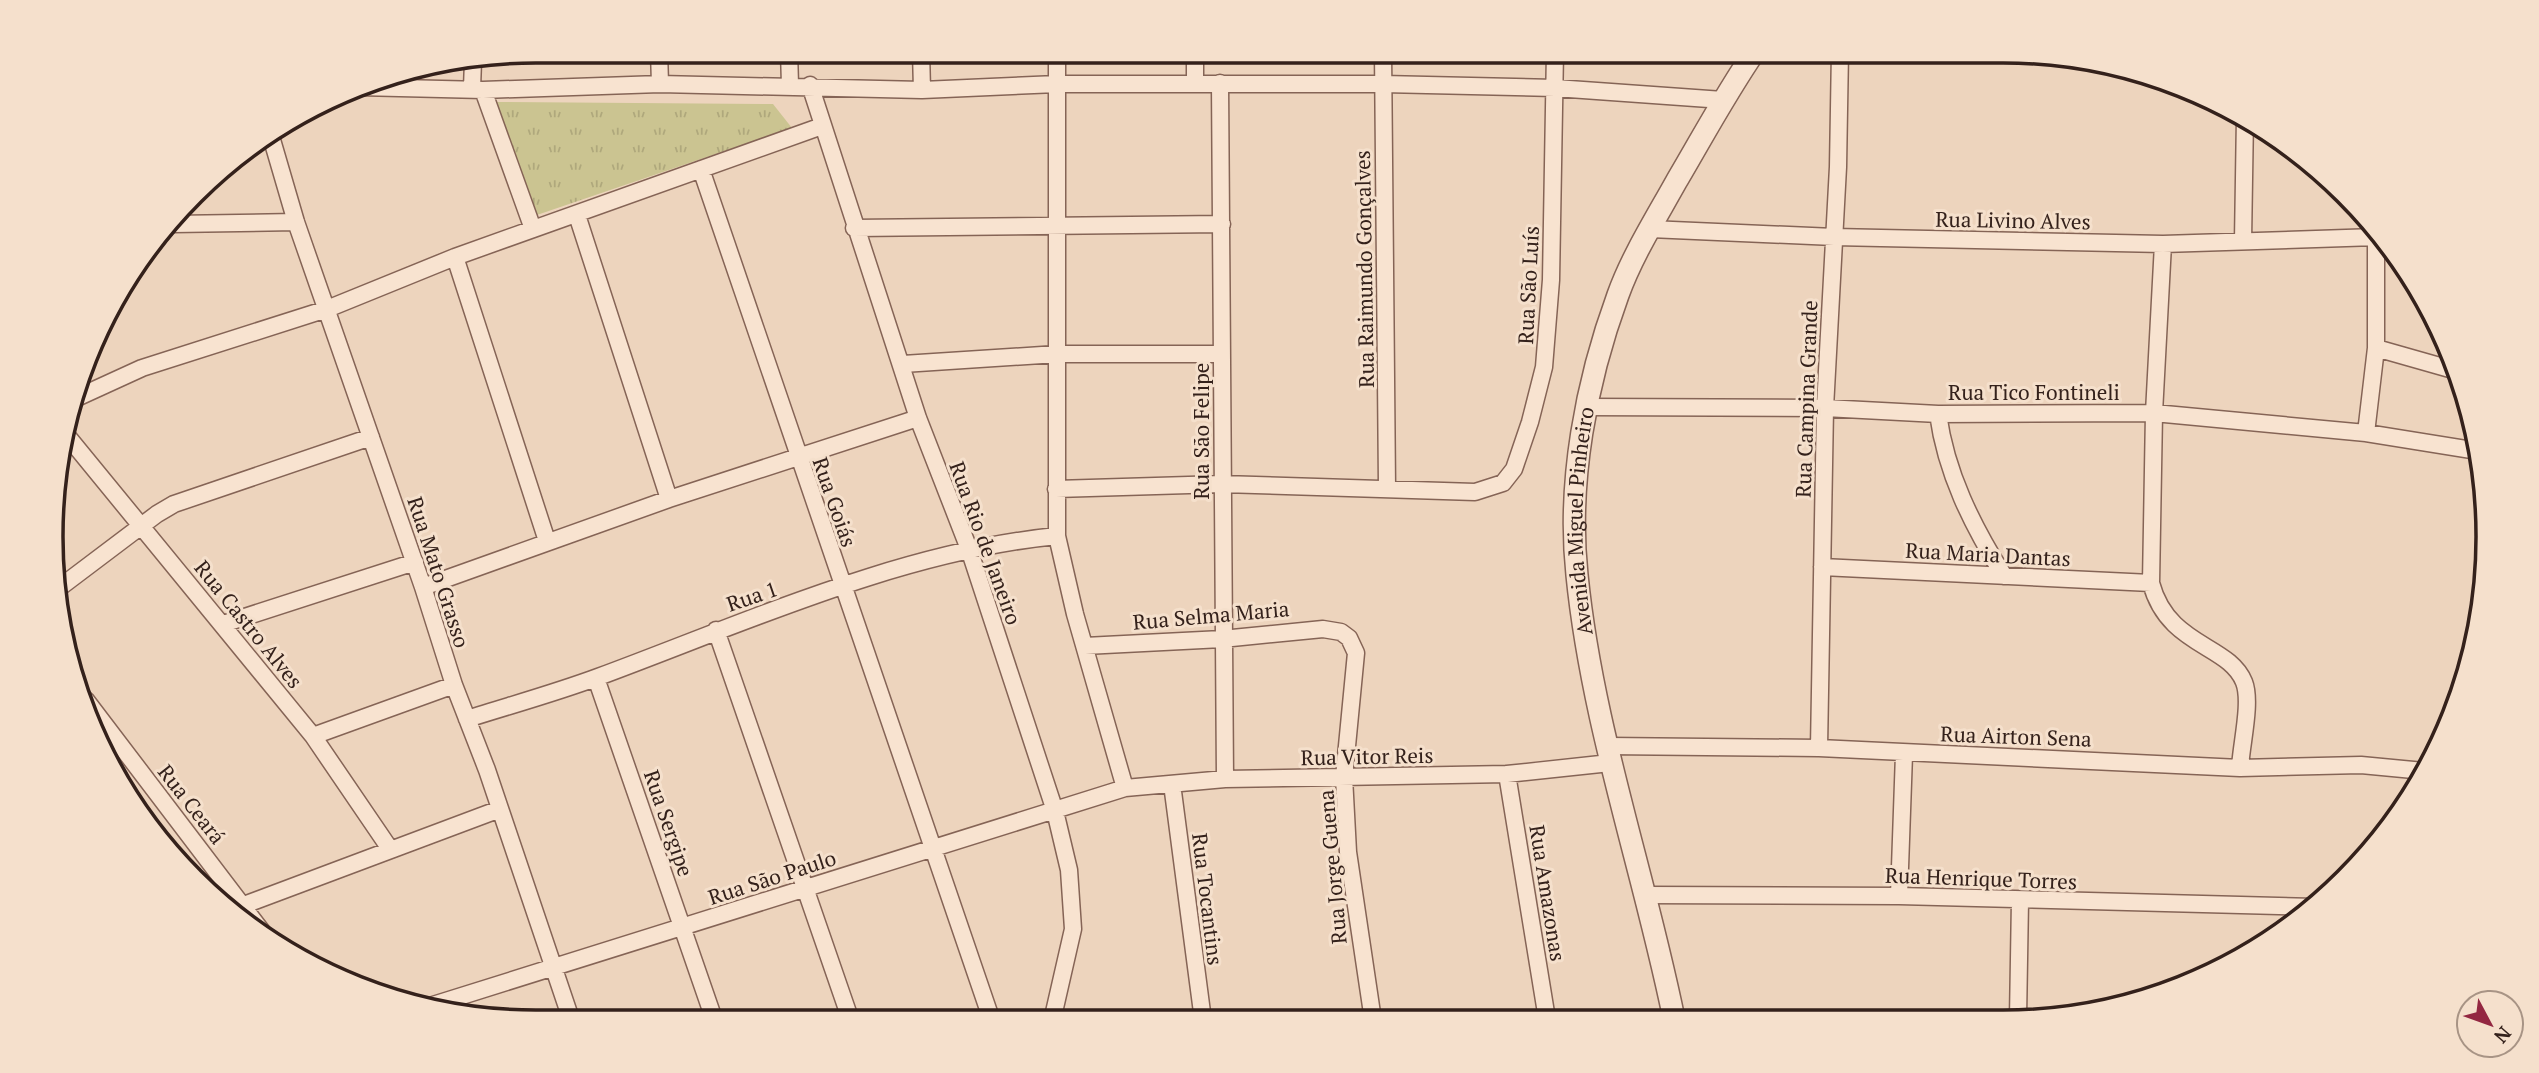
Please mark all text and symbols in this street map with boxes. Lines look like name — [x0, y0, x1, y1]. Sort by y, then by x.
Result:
street label: Rua Raimundo Gonçalves — [1348, 150, 1380, 388]
street label: Rua Livino Alves — [1935, 205, 2091, 235]
street label: Rua São Luís — [1511, 225, 1545, 345]
street label: Rua Campina Grande — [1789, 300, 1823, 498]
street label: Rua São Felipe — [1187, 363, 1215, 499]
street label: Rua Tico Fontineli — [1948, 378, 2120, 406]
street label: Avenida Miguel Pinheiro — [1560, 404, 1600, 637]
street label: Rua Goiás — [807, 453, 863, 551]
street label: Rua Rio de Janeiro — [943, 458, 1029, 628]
street label: Rua Mato Grasso — [401, 493, 477, 651]
street label: Rua Maria Dantas — [1905, 536, 2071, 572]
street label: Rua Castro Alves — [189, 554, 309, 694]
street label: Rua 1 — [723, 574, 781, 618]
street label: Rua Selma Maria — [1132, 594, 1291, 636]
street label: Rua Airton Sena — [1940, 719, 2093, 753]
street label: Rua Vitor Reis — [1300, 741, 1434, 771]
street label: Rua Ceará — [152, 758, 232, 850]
street label: Rua Sergipe — [638, 766, 700, 880]
street label: Rua Jorge Guena — [1311, 788, 1353, 945]
street label: Rua Amazonas — [1523, 823, 1573, 963]
street label: Rua Tocantins — [1186, 831, 1230, 967]
street label: Rua São Paulo — [705, 843, 839, 911]
street label: Rua Henrique Torres — [1884, 861, 2078, 895]
north arrow — [2455, 989, 2525, 1059]
text: N — [2489, 1022, 2517, 1050]

